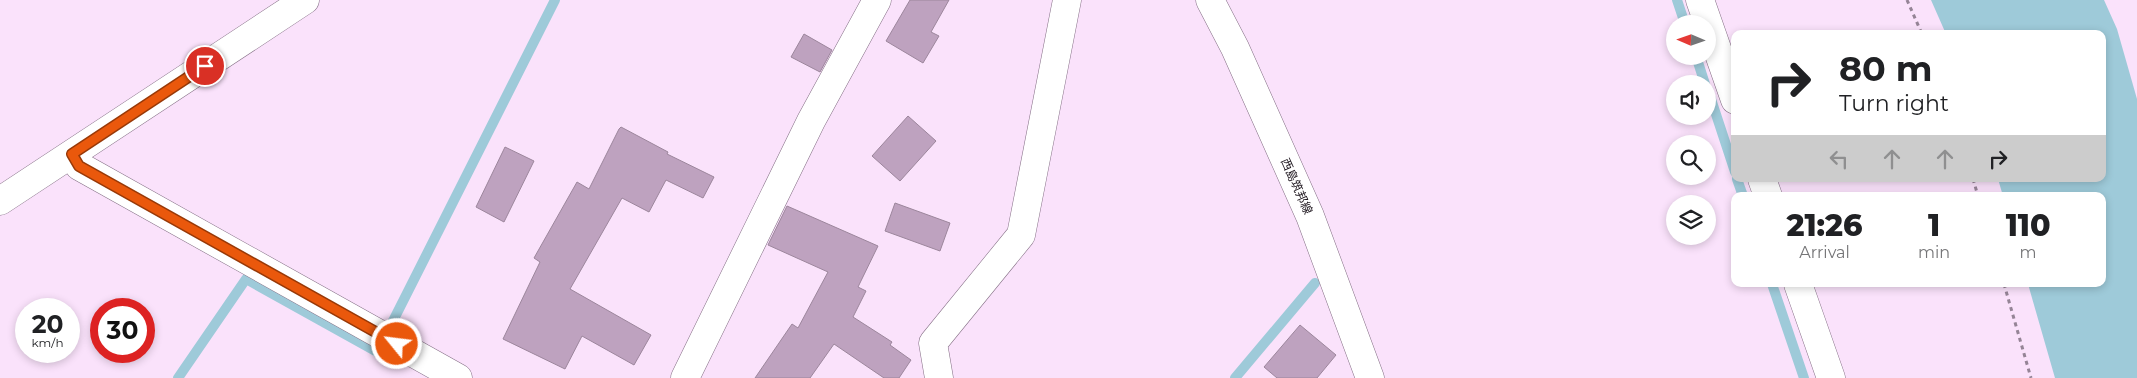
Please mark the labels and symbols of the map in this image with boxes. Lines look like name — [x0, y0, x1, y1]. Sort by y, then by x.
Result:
north arrow — [1666, 15, 1716, 65]
pin — [184, 45, 226, 87]
street label: 西島筑邦線 — [1278, 156, 1316, 216]
speed limit sign: 30 — [90, 298, 155, 363]
position arrow — [370, 317, 422, 369]

